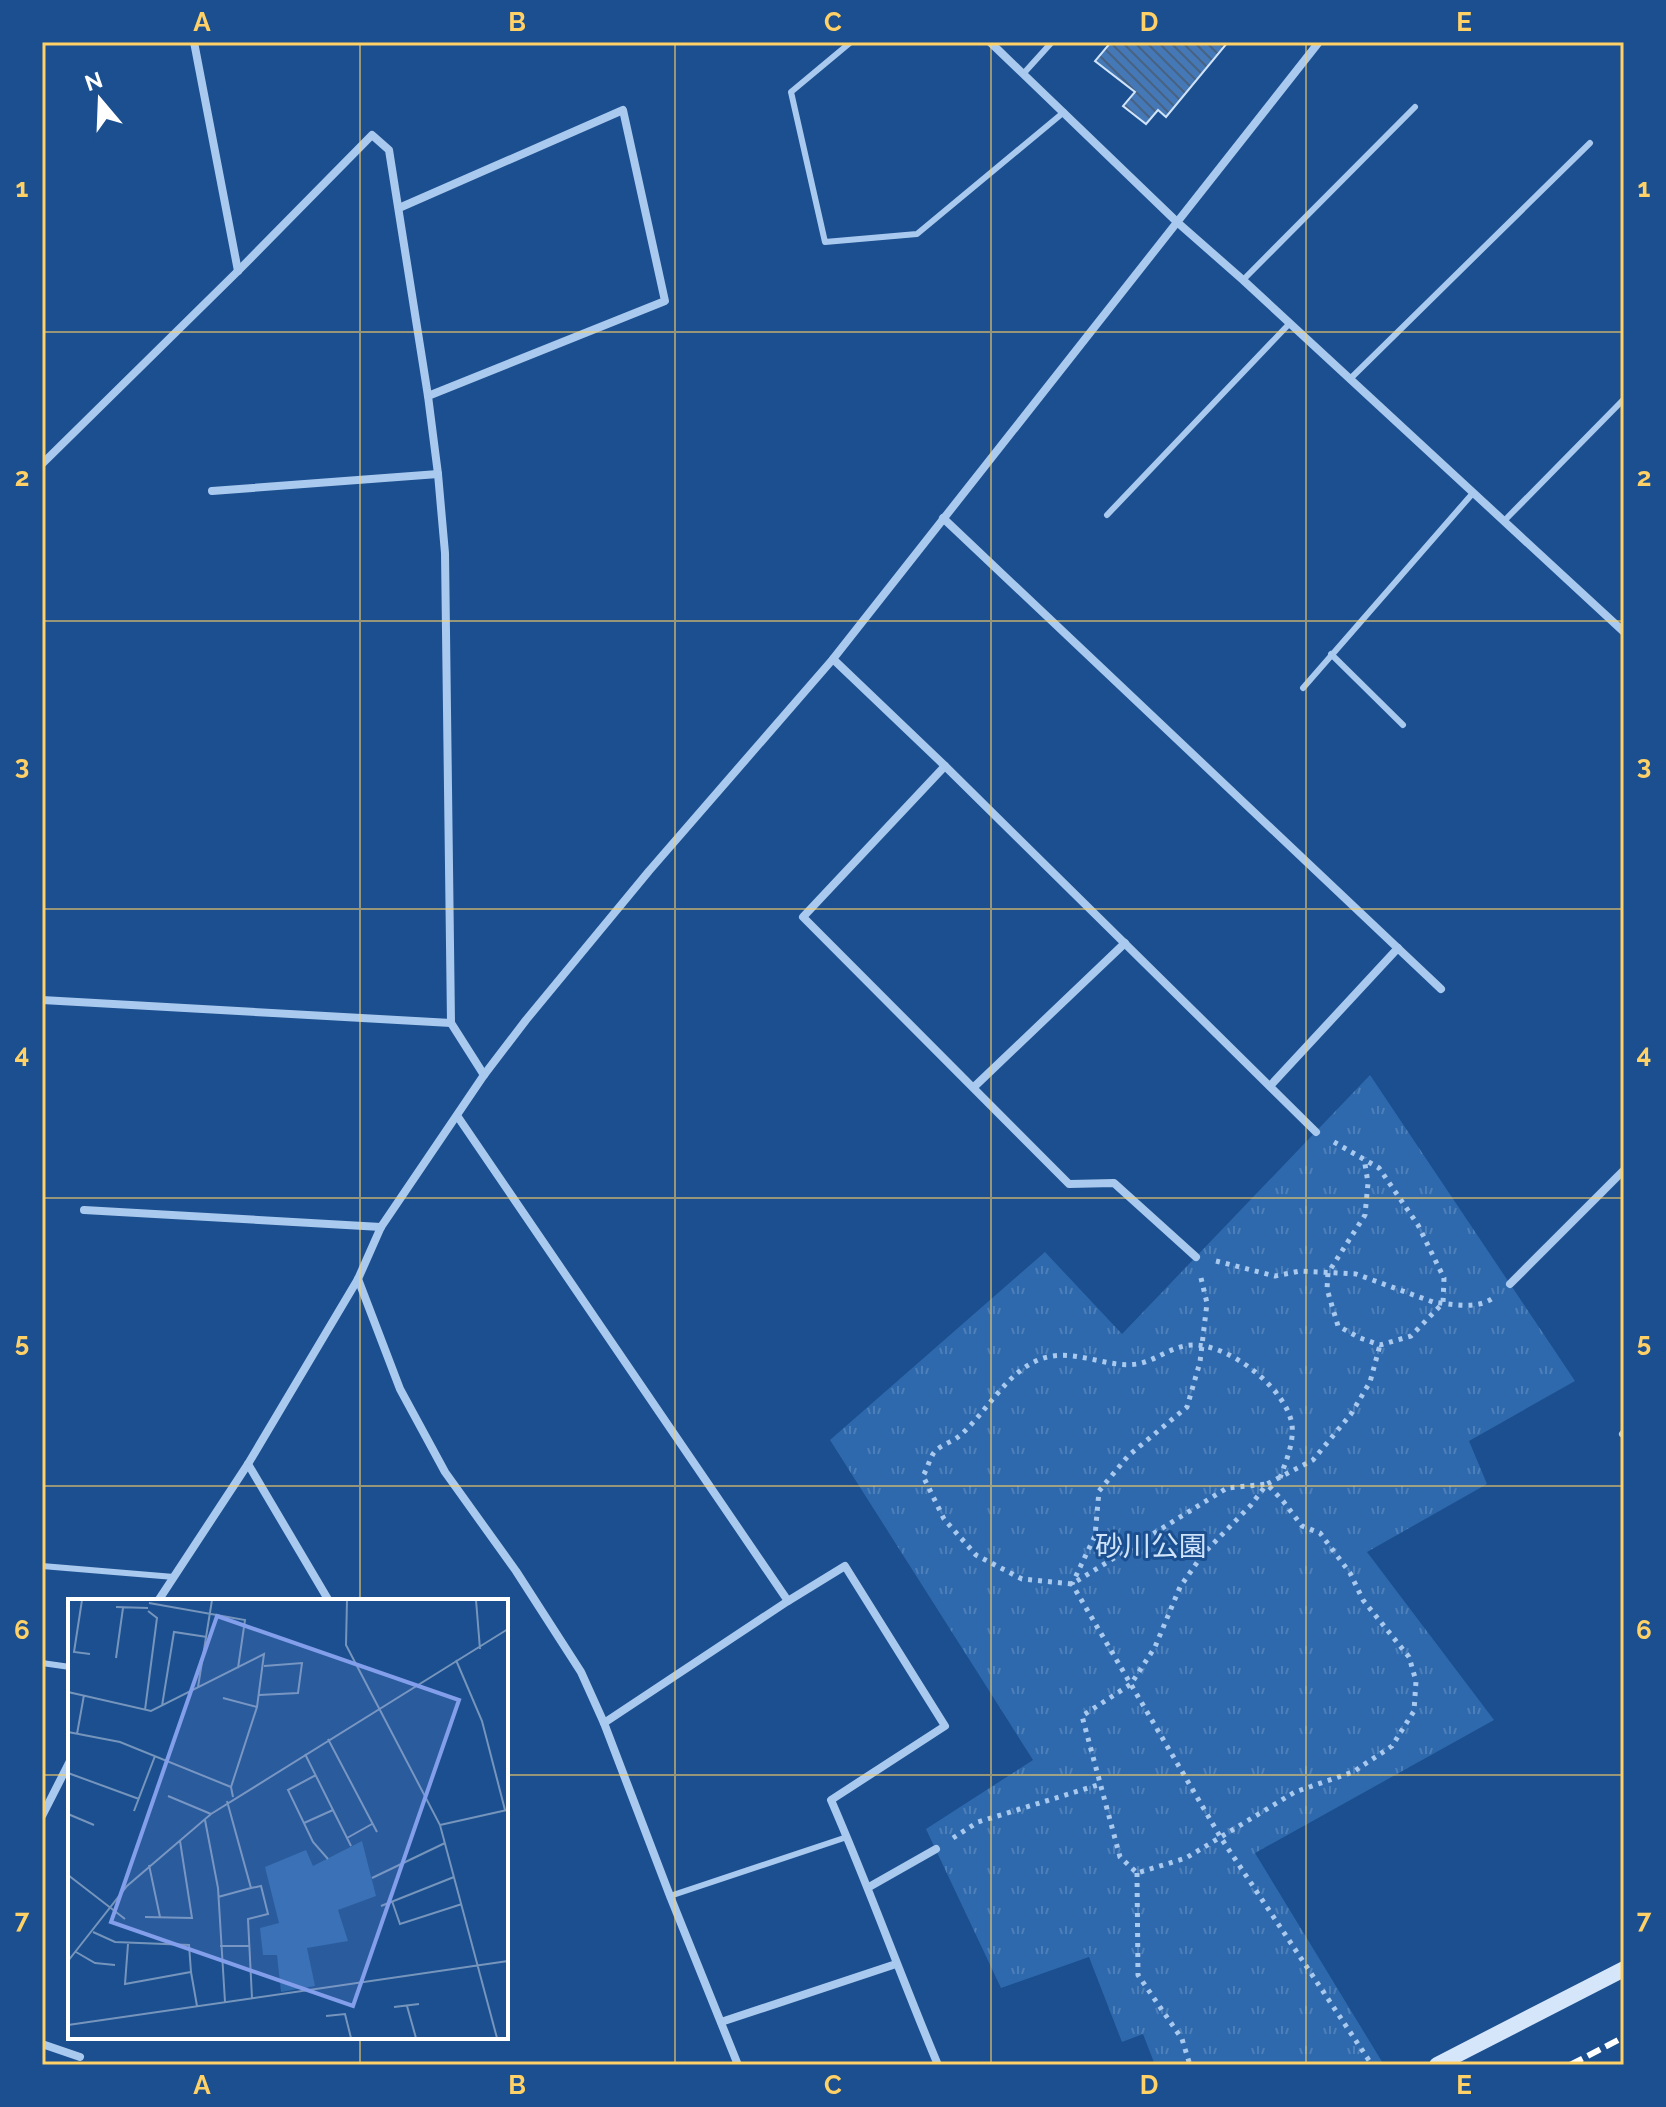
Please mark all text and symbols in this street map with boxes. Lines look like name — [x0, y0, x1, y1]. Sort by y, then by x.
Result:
text: A — [193, 7, 211, 37]
text: B — [508, 7, 526, 37]
text: C — [824, 7, 842, 37]
text: D — [1140, 7, 1158, 37]
text: E — [1456, 7, 1472, 37]
north arrow — [60, 60, 140, 140]
text: N — [81, 66, 106, 96]
text: 1 — [16, 173, 29, 203]
text: 1 — [1638, 173, 1651, 203]
text: 2 — [15, 462, 29, 492]
text: 2 — [1637, 462, 1651, 492]
text: 3 — [15, 750, 29, 780]
text: 3 — [1637, 750, 1651, 780]
text: 4 — [15, 1039, 29, 1069]
text: 4 — [1637, 1039, 1651, 1069]
text: 5 — [15, 1327, 29, 1357]
text: 5 — [1637, 1327, 1651, 1357]
park label: 砂川公園 — [1095, 1530, 1207, 1563]
inset map — [68, 1599, 508, 2039]
text: 6 — [14, 1615, 30, 1645]
text: 6 — [1636, 1615, 1652, 1645]
text: 7 — [15, 1904, 30, 1934]
text: 7 — [1637, 1904, 1652, 1934]
text: A — [193, 2070, 211, 2100]
text: B — [508, 2070, 526, 2100]
text: C — [824, 2070, 842, 2100]
text: D — [1140, 2070, 1158, 2100]
text: E — [1456, 2070, 1472, 2100]

